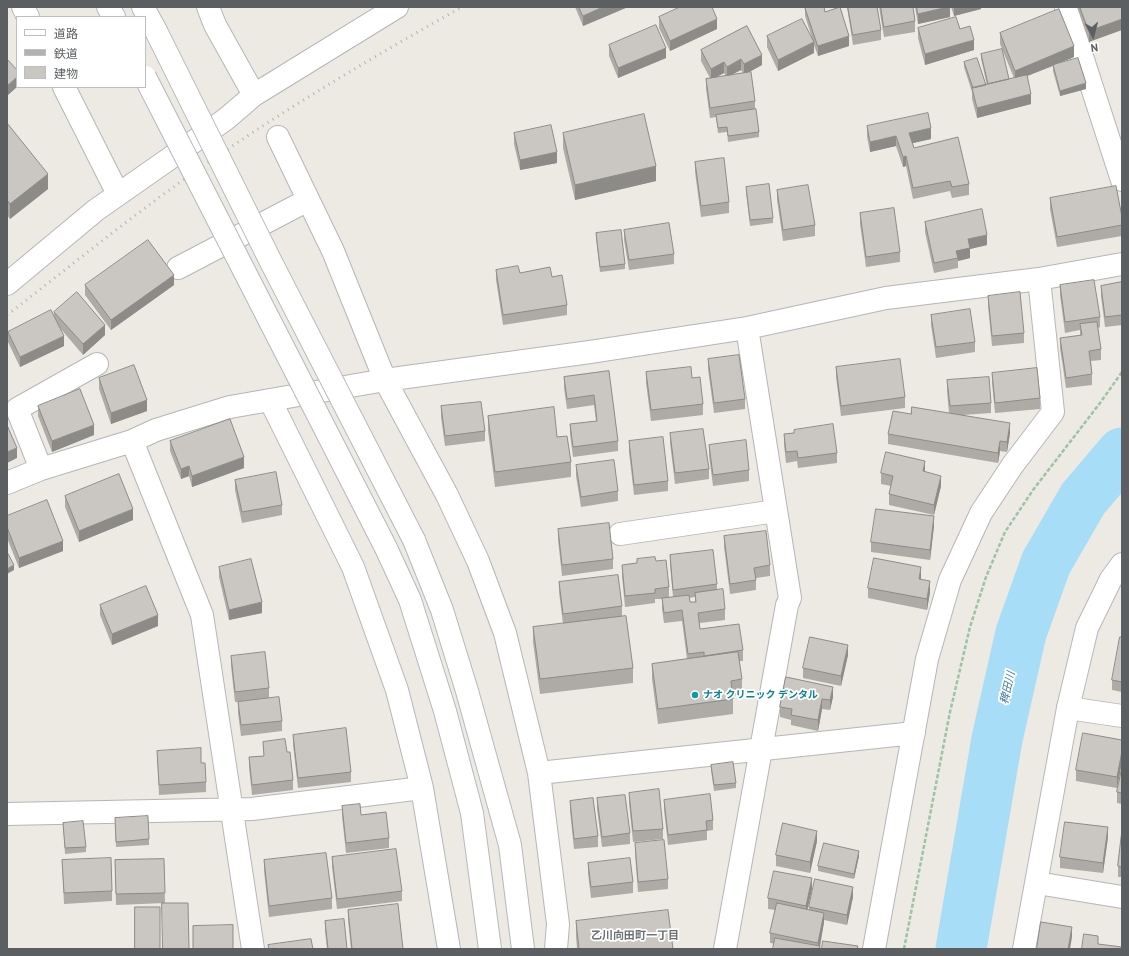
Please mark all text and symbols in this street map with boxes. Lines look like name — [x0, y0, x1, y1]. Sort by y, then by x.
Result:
legend — [16, 16, 146, 88]
north arrow — [1073, 16, 1113, 56]
text: 道路 — [54, 26, 78, 41]
text: N — [1090, 41, 1099, 55]
text: 鉄道 — [54, 46, 78, 61]
text: 建物 — [54, 66, 78, 81]
water label: 稗田川 — [998, 670, 1018, 706]
place label: ナオ クリニック デンタル — [703, 689, 818, 701]
marker: ナオ クリニック デンタル — [690, 690, 700, 700]
district label: 乙川向田町一丁目 — [591, 929, 679, 943]

